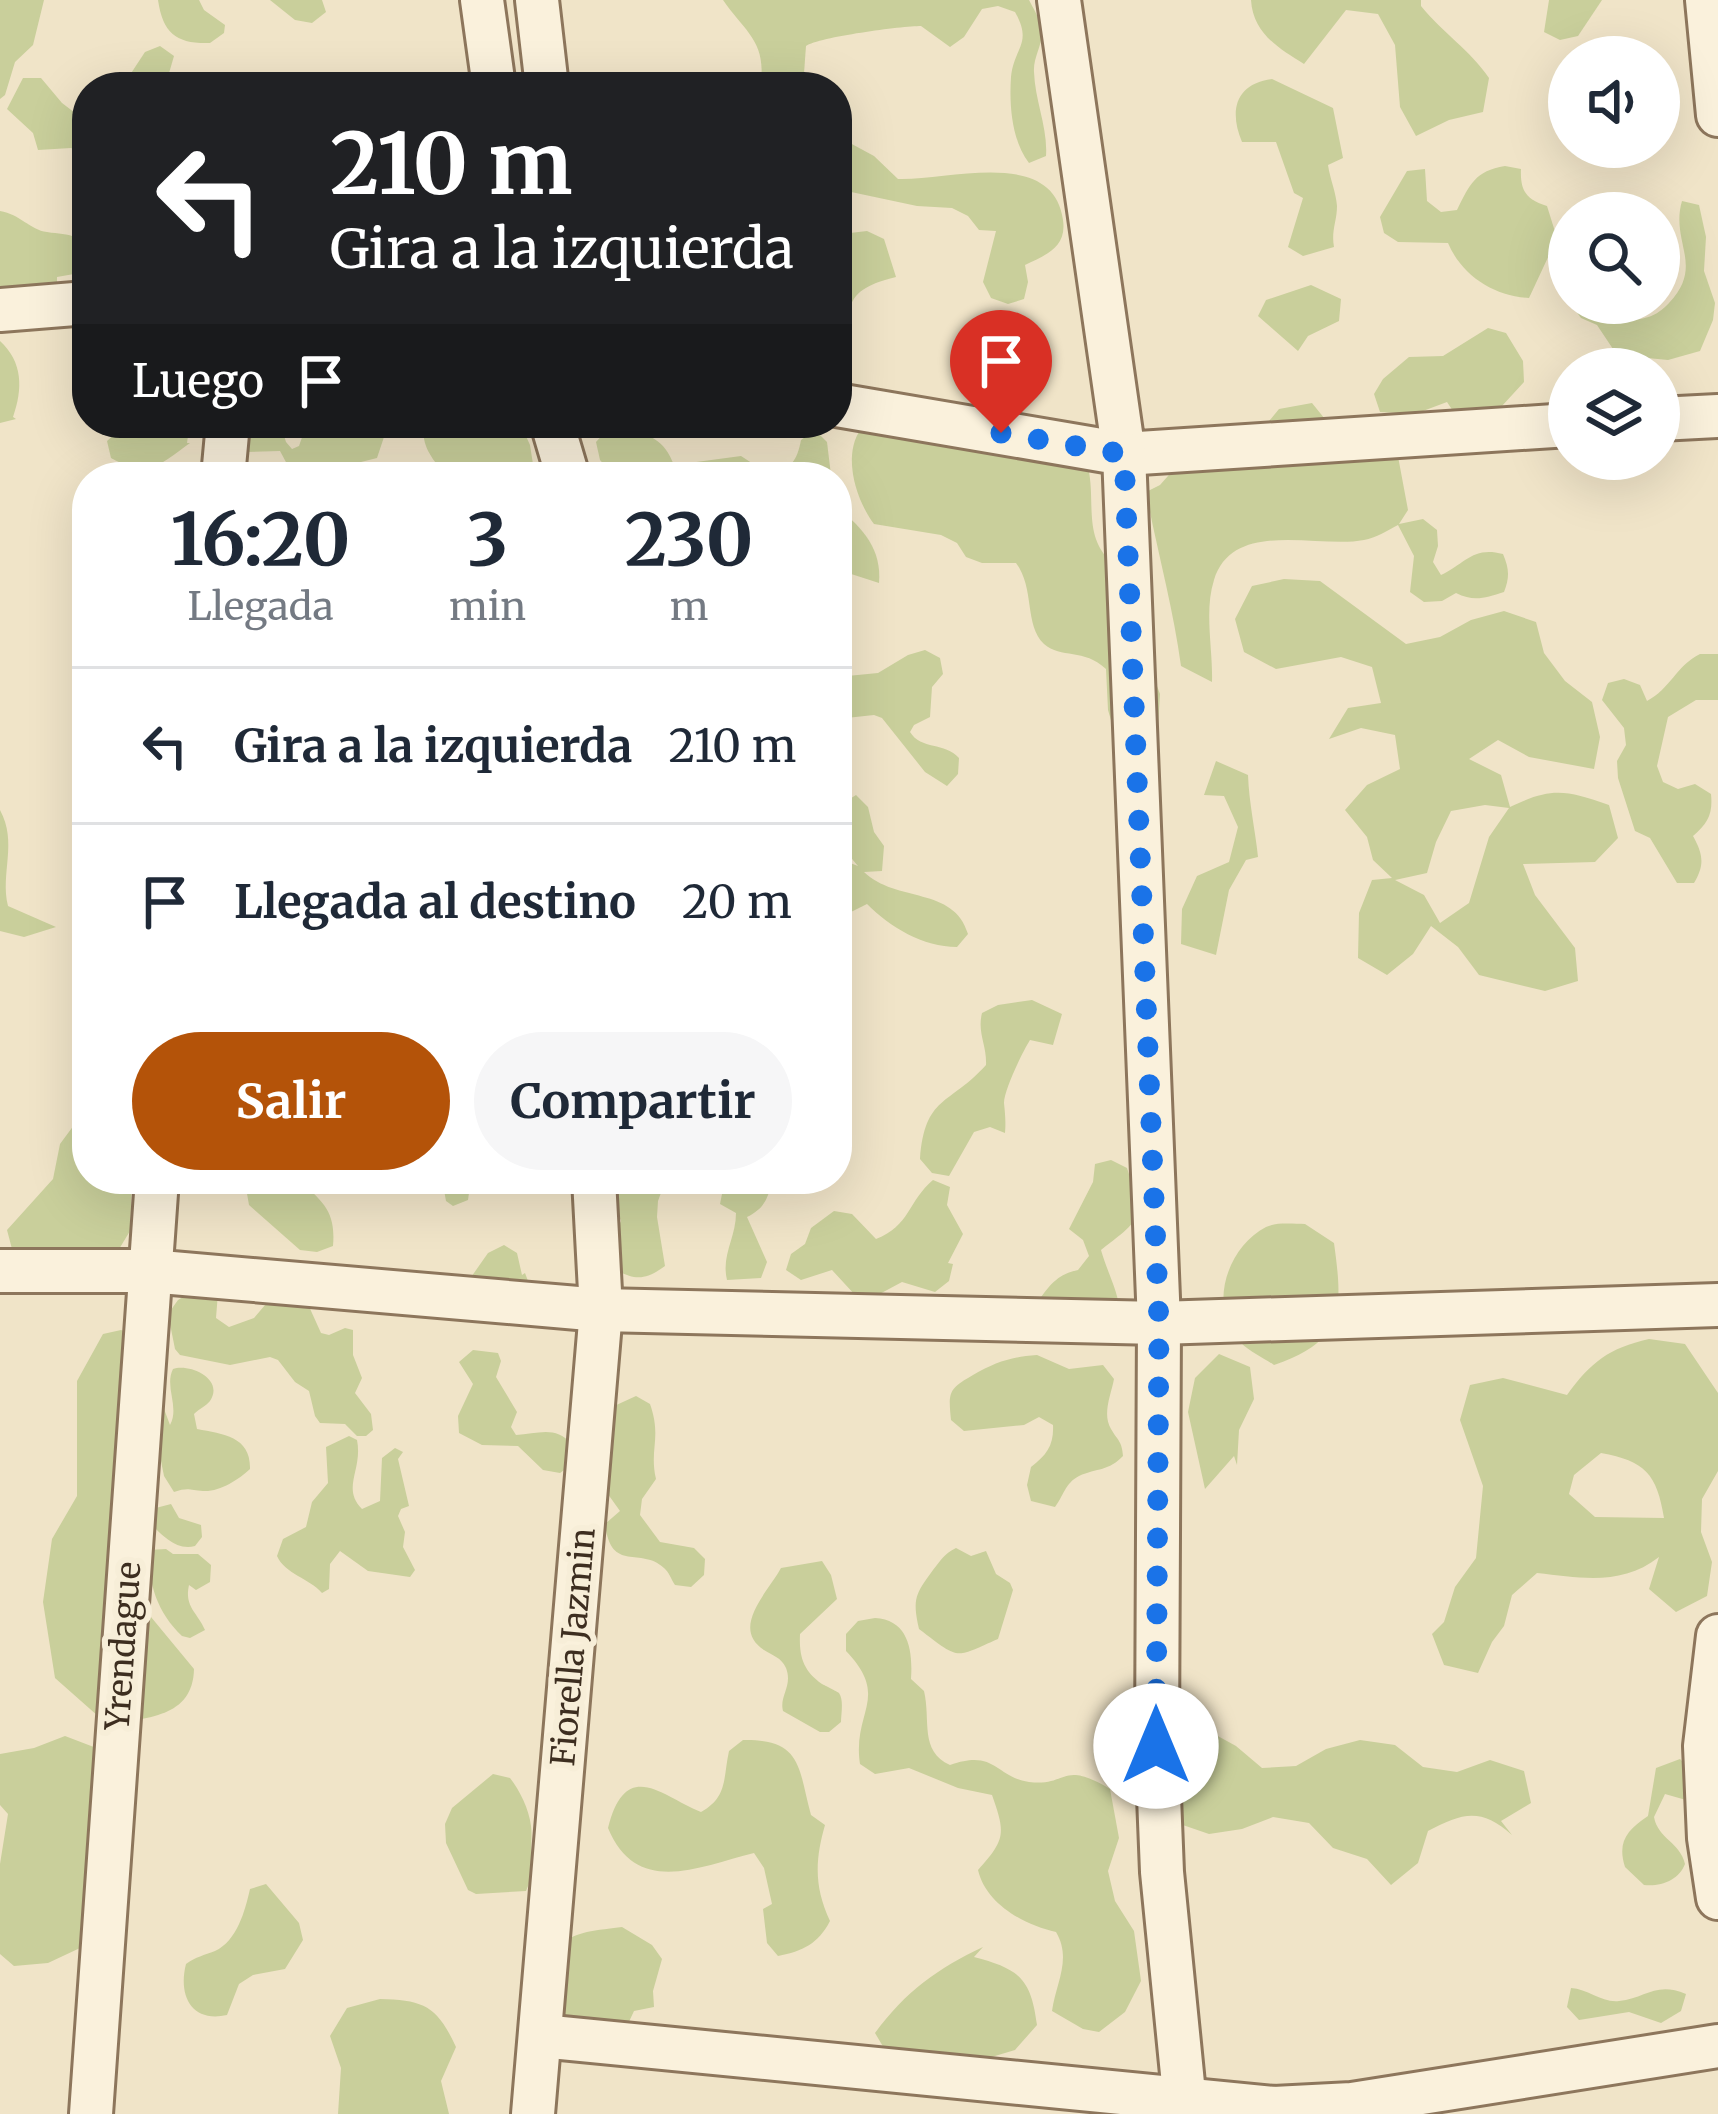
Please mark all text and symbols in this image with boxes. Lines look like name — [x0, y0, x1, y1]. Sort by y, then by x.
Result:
map controls — [1548, 36, 1680, 480]
button: sound — [1548, 36, 1680, 168]
text: 210 m — [330, 111, 573, 217]
icon: left — [132, 120, 288, 276]
button: search — [1548, 192, 1680, 324]
text: Gira a la izquierda — [330, 215, 794, 283]
pin — [950, 310, 1052, 433]
icon: arrive — [968, 328, 1034, 394]
icon: arrive — [288, 348, 354, 414]
button: layers — [1548, 348, 1680, 480]
text: Luego — [132, 353, 264, 409]
text: 16:20 — [171, 494, 351, 585]
text: 3 — [467, 494, 508, 585]
text: 230 — [625, 494, 753, 585]
text: Llegada — [187, 582, 334, 631]
text: min — [449, 582, 526, 631]
text: m — [670, 582, 708, 631]
icon: left — [132, 713, 198, 779]
text: Gira a la izquierda — [234, 718, 632, 774]
text: 210 m — [668, 718, 796, 774]
icon: arrive — [132, 869, 198, 935]
text: Llegada al destino — [234, 874, 636, 930]
text: 20 m — [682, 874, 792, 930]
button: Salir — [132, 1032, 450, 1170]
button: Compartir — [474, 1032, 792, 1170]
street label: Fiorella Jazmin — [542, 1526, 604, 1768]
street label: Yrendague — [97, 1560, 149, 1733]
position arrow — [1093, 1683, 1219, 1809]

